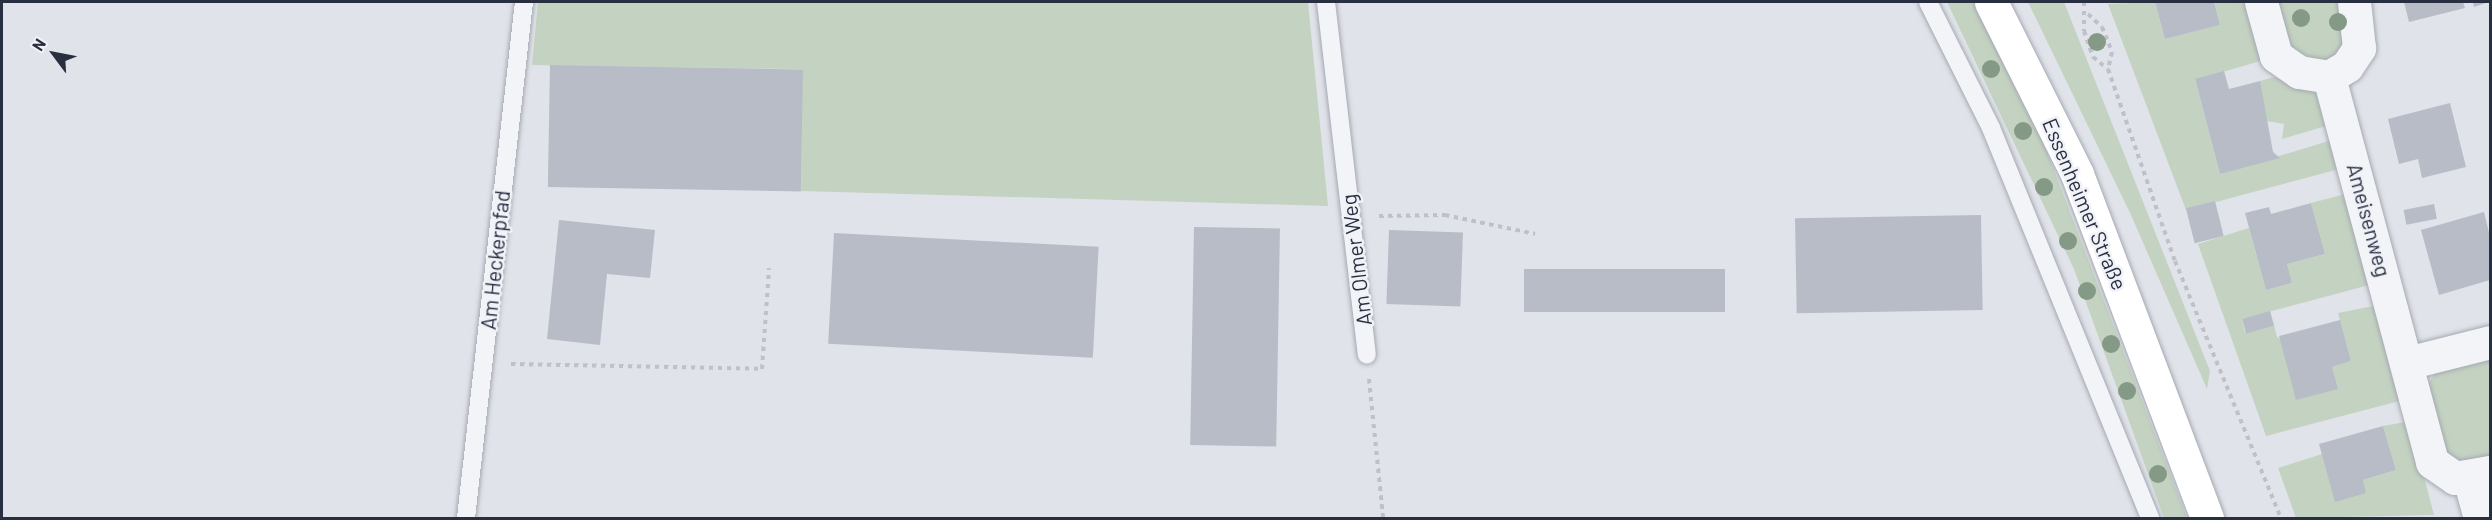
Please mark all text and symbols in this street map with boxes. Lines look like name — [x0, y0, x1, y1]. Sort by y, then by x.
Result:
north arrow — [24, 24, 84, 84]
text: N — [27, 35, 49, 54]
street label: Essenheimer Straße — [2037, 114, 2133, 294]
street label: Ameisenweg — [2342, 161, 2396, 279]
street label: Am Heckerpfad — [475, 189, 515, 331]
street label: Am Olmer Weg — [1335, 193, 1377, 327]

